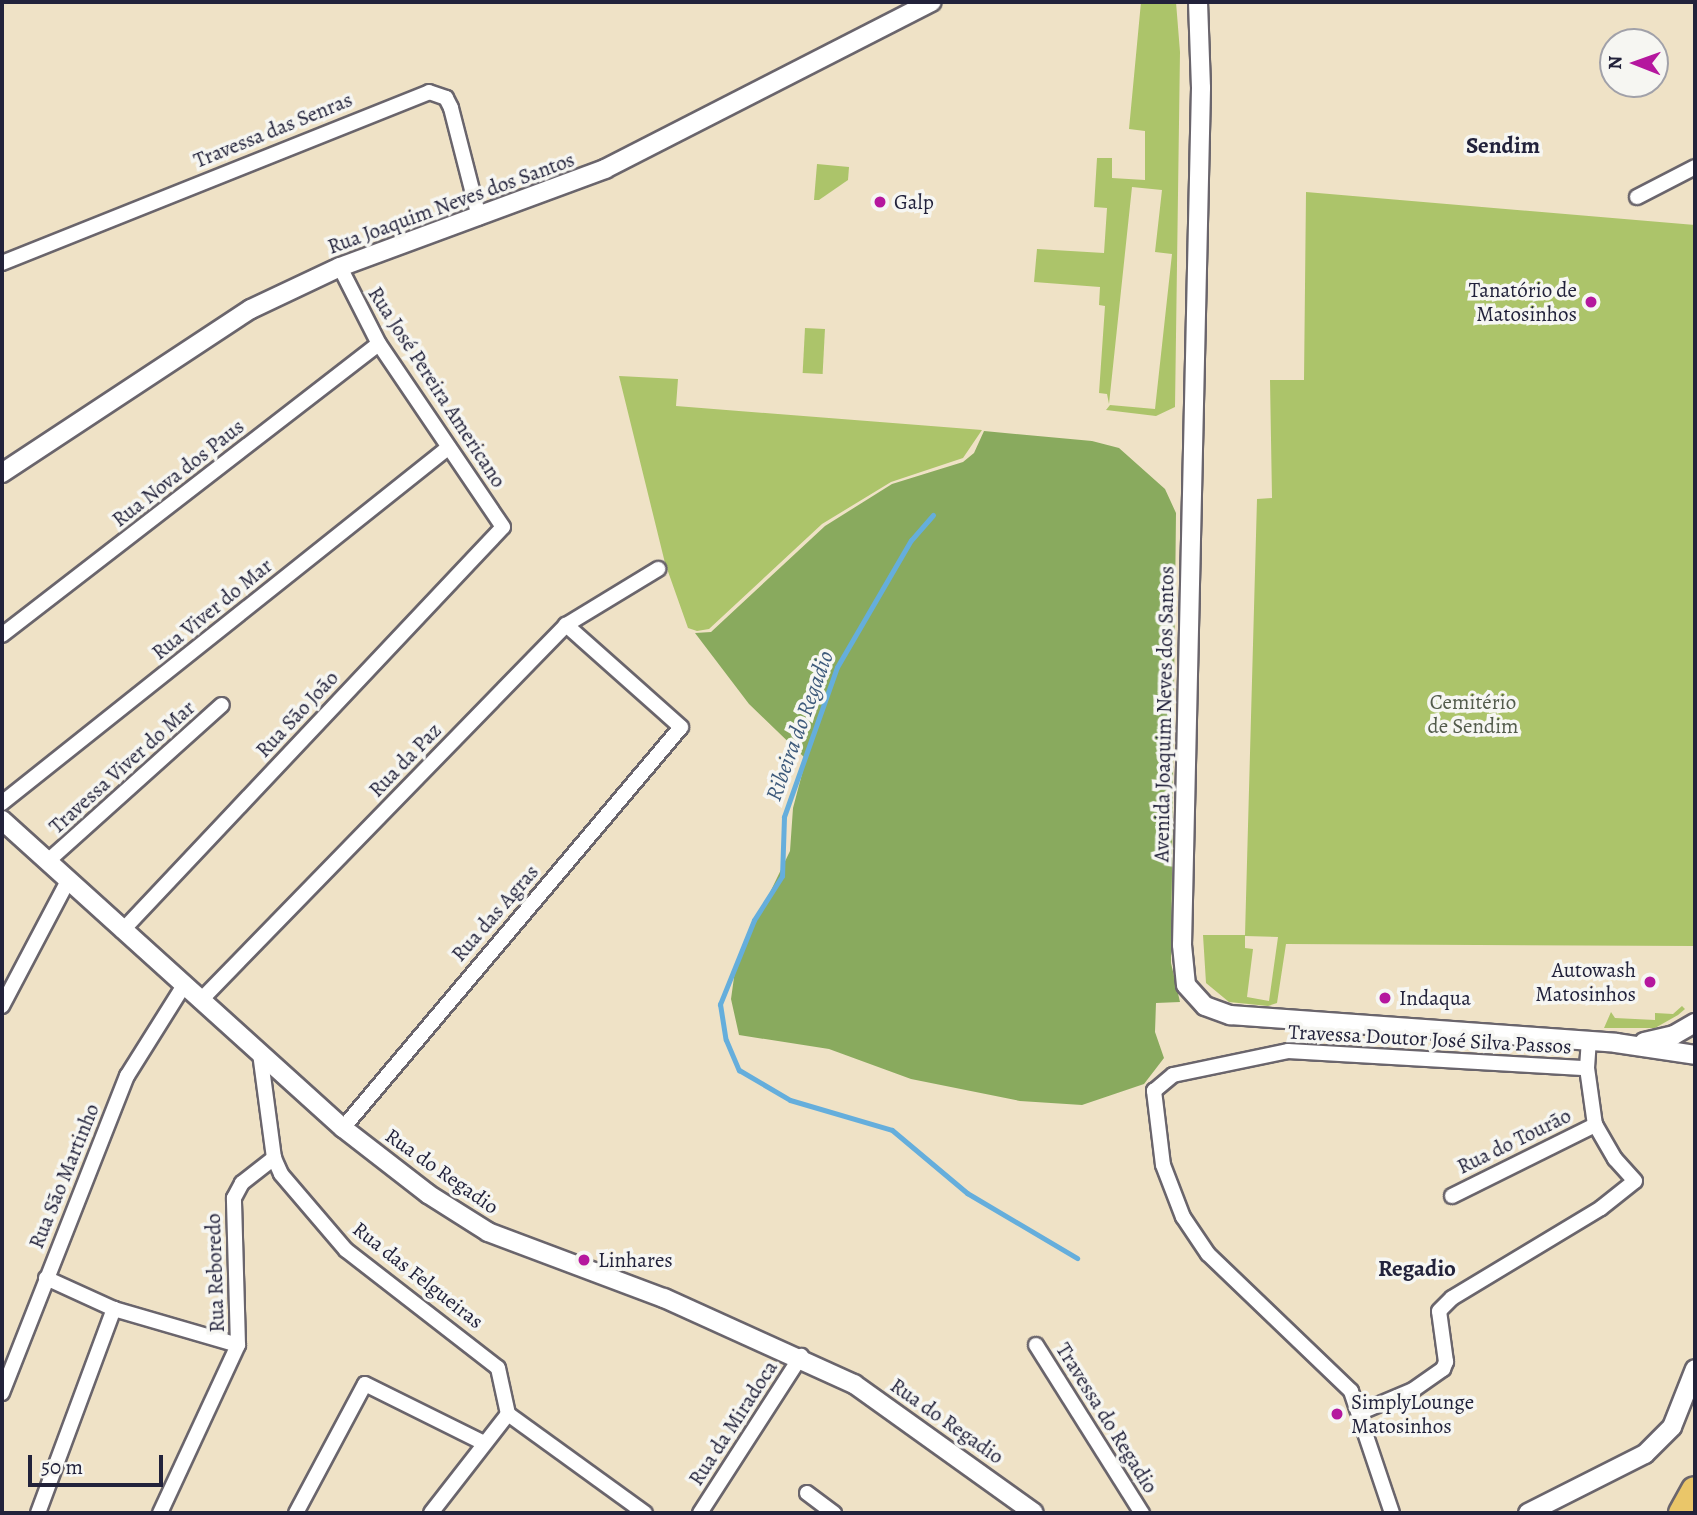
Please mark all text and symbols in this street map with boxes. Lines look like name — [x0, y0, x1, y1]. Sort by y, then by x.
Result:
north arrow — [1599, 28, 1669, 98]
text: N — [1602, 56, 1628, 70]
street label: Travessa das Senras — [190, 87, 356, 173]
district label: Sendim — [1466, 132, 1540, 160]
street label: Rua Joaquim Neves dos Santos — [324, 147, 578, 259]
place label: Galp — [894, 189, 934, 215]
marker: Galp — [872, 194, 888, 210]
place label: Tanatório de Matosinhos — [1469, 277, 1577, 327]
street label: Rua José Pereira Americano — [363, 282, 511, 492]
marker: Tanatório de Matosinhos — [1583, 294, 1599, 310]
street label: Rua Nova dos Paus — [107, 414, 249, 532]
street label: Rua Viver do Mar — [147, 553, 277, 665]
street label: Avenida Joaquim Neves dos Santos — [1149, 566, 1179, 862]
water label: Ribeira do Regadio — [760, 647, 840, 805]
street label: Rua São João — [250, 665, 344, 763]
park label: Cemitério de Sendim — [1427, 689, 1519, 739]
street label: Travessa Viver do Mar — [44, 695, 200, 839]
street label: Rua da Paz — [364, 718, 446, 802]
street label: Rua das Agras — [446, 859, 544, 967]
place label: Autowash Matosinhos — [1535, 957, 1636, 1007]
marker: Autowash Matosinhos — [1642, 974, 1658, 990]
place label: Indaqua — [1399, 985, 1471, 1011]
marker: Indaqua — [1377, 990, 1393, 1006]
street label: Travessa Doutor José Silva Passos — [1288, 1019, 1572, 1059]
street label: Rua São Martinho — [23, 1100, 105, 1252]
street label: Rua do Tourão — [1453, 1103, 1575, 1179]
street label: Rua do Regadio — [381, 1123, 503, 1219]
street label: Rua Reboredo — [200, 1213, 230, 1333]
street label: Rua das Felgueiras — [348, 1216, 488, 1334]
place label: Linhares — [598, 1247, 673, 1273]
marker: Linhares — [576, 1252, 592, 1268]
district label: Regadio — [1378, 1255, 1456, 1283]
street label: Travessa do Regadio — [1051, 1338, 1163, 1498]
street label: Rua da Miradoca — [683, 1356, 783, 1490]
street label: Rua do Regadio — [886, 1373, 1008, 1469]
place label: SimplyLounge Matosinhos — [1351, 1389, 1474, 1439]
marker: SimplyLounge Matosinhos — [1329, 1406, 1345, 1422]
scale bar — [32, 1442, 166, 1486]
text: 50 m — [41, 1453, 83, 1481]

